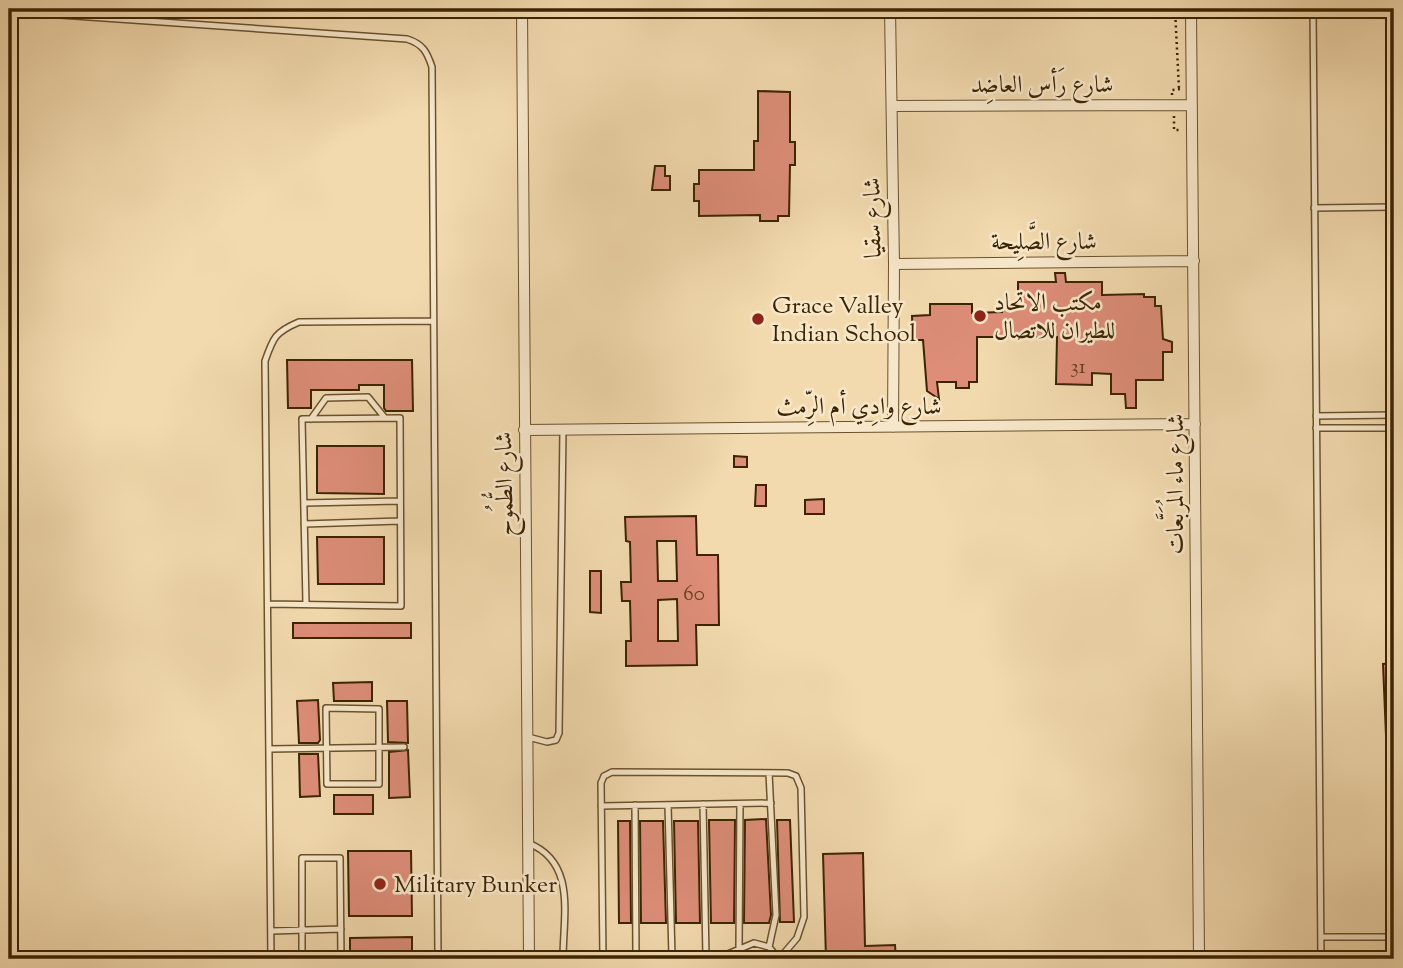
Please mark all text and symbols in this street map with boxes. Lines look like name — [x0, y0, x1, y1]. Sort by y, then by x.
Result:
street label: شارع رَأس العاضِد — [971, 67, 1113, 104]
street label: شارع سقيا — [856, 177, 893, 259]
street label: شارع الصَّلِيحة — [991, 221, 1097, 261]
place label: مكتب الاتحاد للطيران للاتصال — [994, 287, 1115, 349]
place label: Grace Valley Indian School — [772, 290, 917, 352]
marker: مكتب الاتحاد للطيران للاتصال — [972, 308, 988, 324]
marker: Grace Valley Indian School — [750, 311, 766, 327]
house number: 31 — [1070, 353, 1086, 383]
street label: شارع وادِي أم الرِّمث — [776, 389, 942, 427]
street label: شارع ماء المُرَبَّعات — [1155, 414, 1195, 554]
street label: شارع الطُّمُوح — [480, 431, 526, 537]
house number: 60 — [683, 580, 705, 610]
place label: Military Bunker — [394, 869, 557, 903]
marker: Military Bunker — [372, 876, 388, 892]

